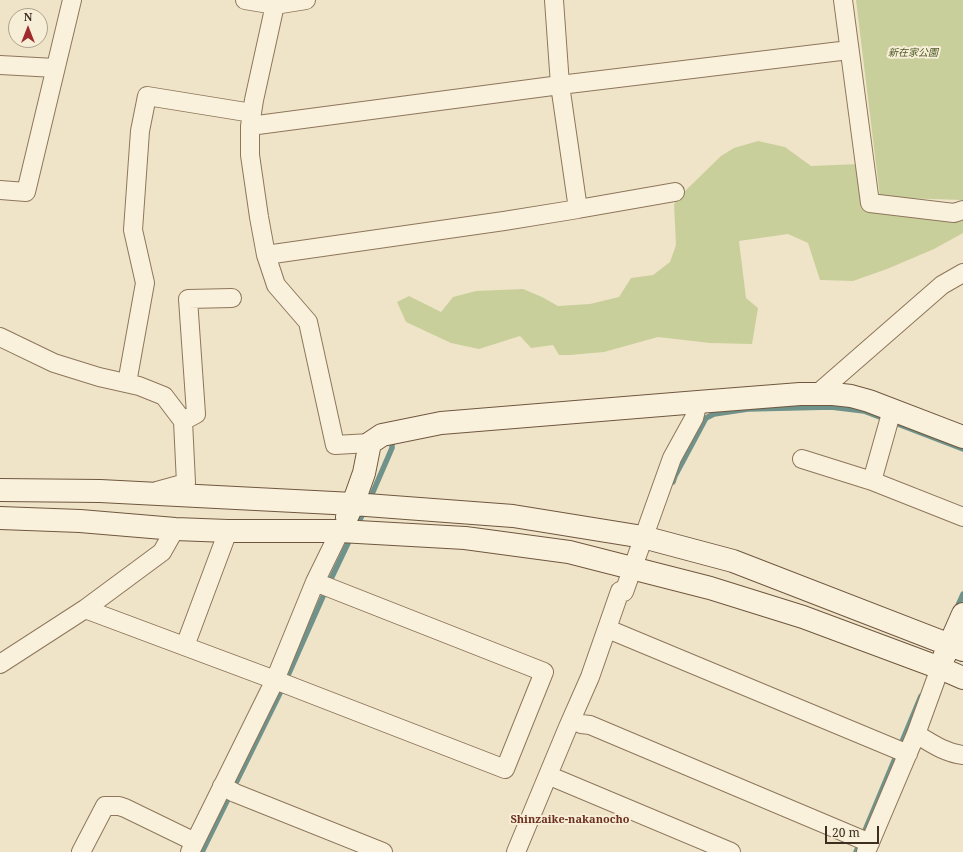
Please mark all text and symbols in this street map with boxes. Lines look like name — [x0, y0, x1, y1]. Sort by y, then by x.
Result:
north arrow — [8, 8, 48, 48]
text: N — [24, 9, 32, 24]
park label: 新在家公園 — [888, 47, 938, 59]
district label: Shinzaike-nakanocho — [510, 813, 630, 827]
scale bar — [827, 818, 881, 844]
text: 20 m — [832, 824, 860, 841]

